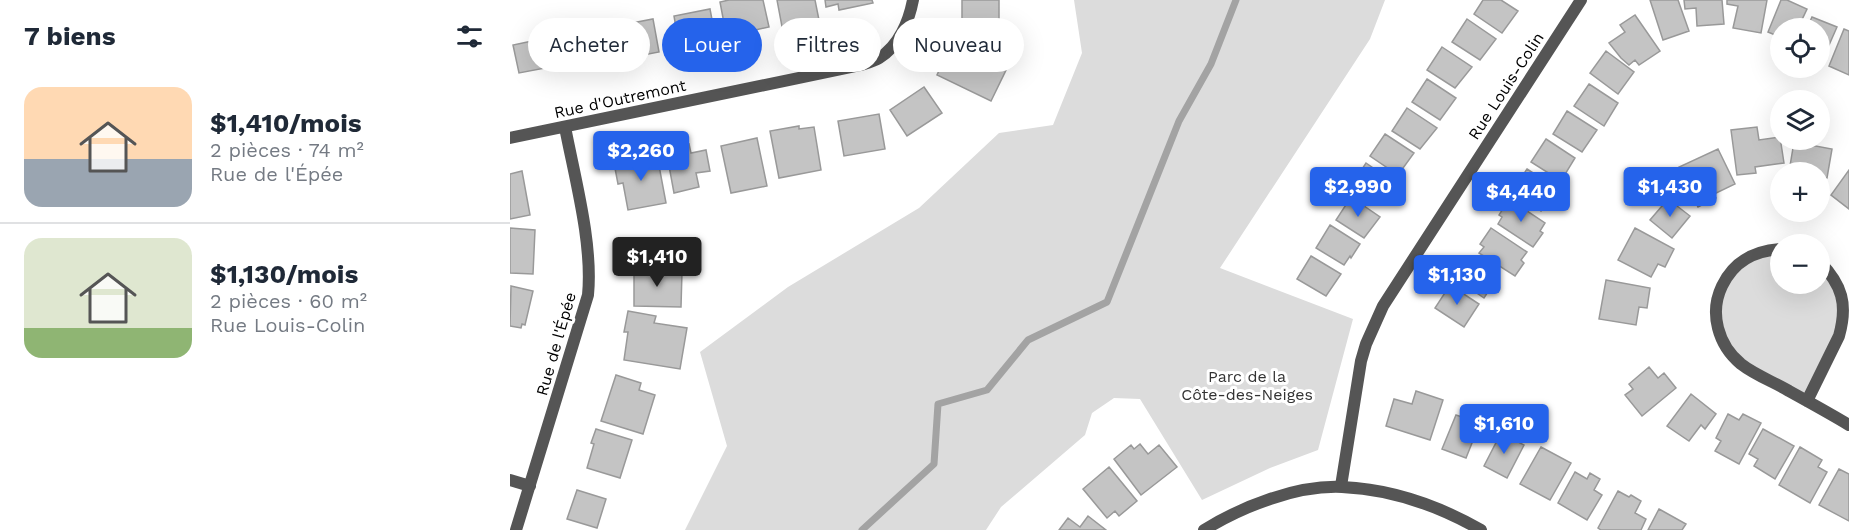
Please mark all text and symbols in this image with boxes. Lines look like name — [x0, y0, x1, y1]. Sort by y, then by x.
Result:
chip: Acheter — [528, 18, 650, 72]
chip: Louer — [662, 18, 762, 72]
chip: Filtres — [774, 18, 881, 72]
chip: Nouveau — [893, 18, 1024, 72]
map controls — [1770, 18, 1830, 294]
button: locate — [1770, 18, 1830, 78]
icon: filters — [453, 20, 486, 53]
text: 7 biens — [24, 21, 116, 51]
street label: Rue Louis-Colin — [1464, 29, 1548, 143]
street label: Rue d'Outremont — [552, 76, 688, 122]
button: layers — [1770, 90, 1830, 150]
text: $1,410/mois — [210, 108, 362, 138]
icon: home — [72, 111, 144, 183]
pin: $2,260 — [592, 131, 690, 182]
text: 2 pièces · 74 m² — [210, 138, 364, 162]
text: $2,260 — [607, 138, 675, 162]
text: Rue de l'Épée — [210, 162, 343, 186]
button: + — [1770, 162, 1830, 222]
pin: $2,990 — [1309, 167, 1407, 218]
pin: $1,430 — [1621, 167, 1719, 218]
pin: $4,440 — [1472, 172, 1570, 223]
text: $2,990 — [1324, 174, 1392, 198]
text: $1,430 — [1638, 174, 1702, 198]
text: $4,440 — [1486, 179, 1556, 203]
button: − — [1770, 234, 1830, 294]
pin: $1,410 — [608, 237, 706, 288]
text: $1,410 — [626, 244, 688, 268]
pin: $1,130 — [1408, 255, 1506, 306]
text: $1,130/mois — [210, 259, 358, 289]
icon: home — [72, 262, 144, 334]
text: $1,130 — [1428, 262, 1486, 286]
text: 2 pièces · 60 m² — [210, 289, 367, 313]
street label: Rue de l'Épée — [532, 290, 580, 398]
text: Rue Louis-Colin — [210, 313, 365, 337]
park label: Parc de la Côte-des-Neiges — [1181, 367, 1313, 404]
pin: $1,610 — [1455, 404, 1553, 455]
text: $1,610 — [1474, 411, 1534, 435]

